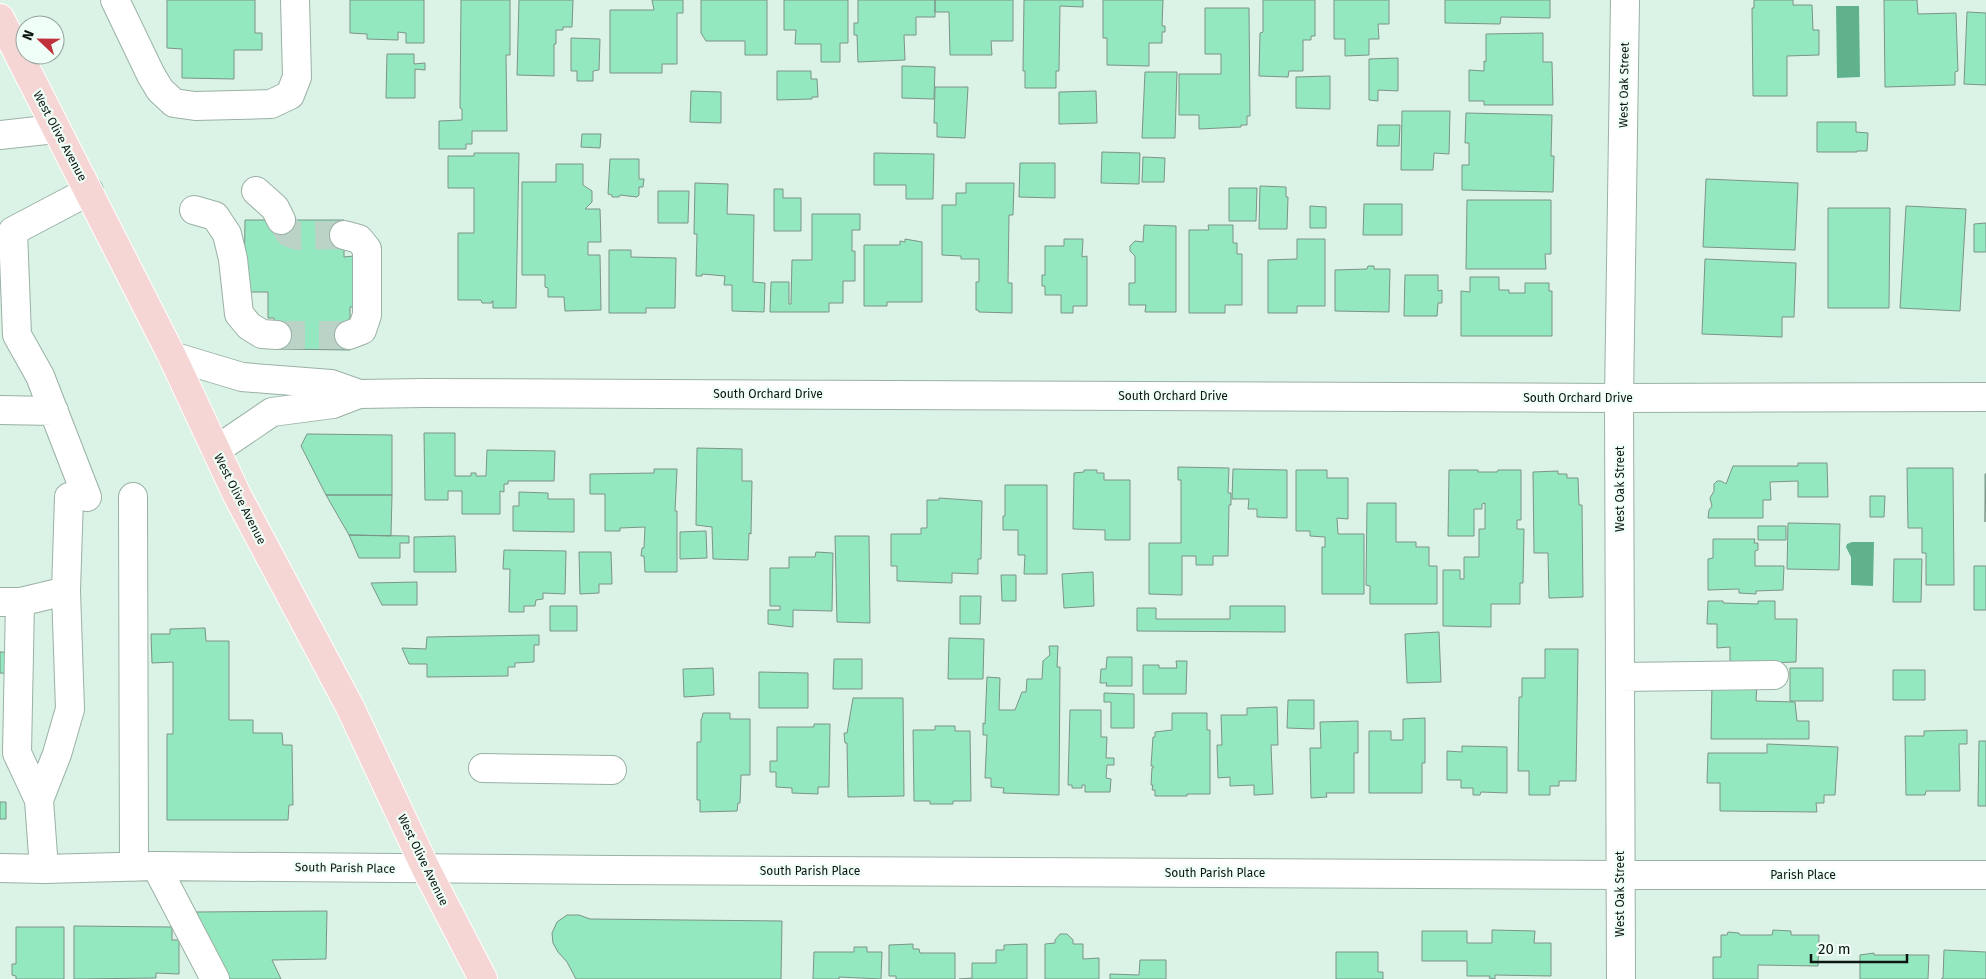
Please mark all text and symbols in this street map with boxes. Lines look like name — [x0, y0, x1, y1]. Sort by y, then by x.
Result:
north arrow — [15, 15, 65, 65]
text: N — [19, 28, 38, 43]
street label: West Oak Street — [1616, 41, 1632, 128]
street label: West Olive Avenue — [30, 89, 90, 183]
street label: South Orchard Drive — [713, 387, 823, 401]
street label: South Orchard Drive — [1118, 389, 1228, 403]
street label: South Orchard Drive — [1523, 391, 1633, 405]
street label: West Oak Street — [1613, 445, 1627, 532]
street label: West Olive Avenue — [211, 451, 269, 547]
street label: West Olive Avenue — [395, 812, 451, 908]
street label: West Oak Street — [1613, 850, 1627, 937]
street label: South Parish Place — [295, 860, 395, 876]
street label: South Parish Place — [760, 864, 860, 878]
street label: South Parish Place — [1165, 866, 1265, 880]
street label: Parish Place — [1770, 868, 1836, 882]
scale bar — [1811, 932, 1907, 964]
text: 20 m — [1818, 940, 1851, 958]

